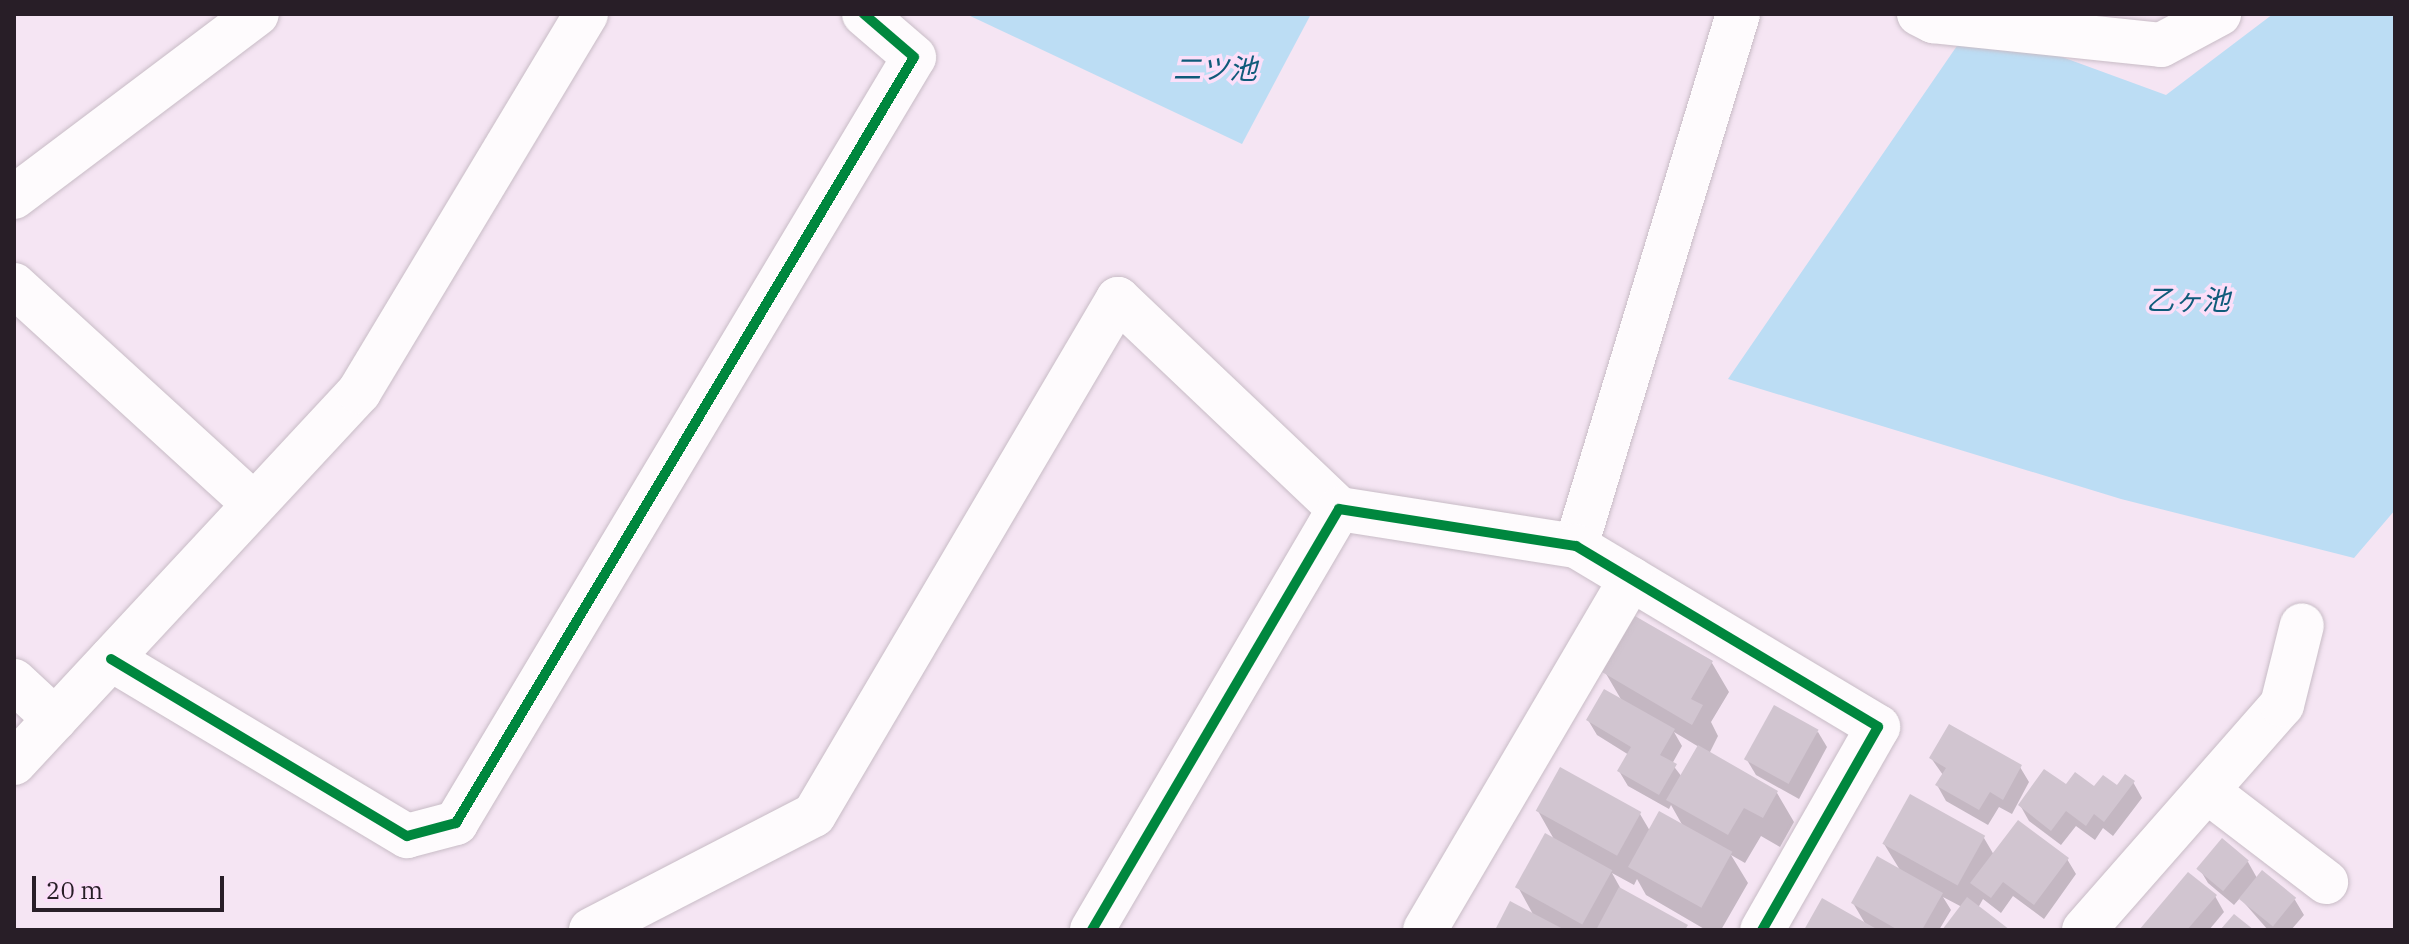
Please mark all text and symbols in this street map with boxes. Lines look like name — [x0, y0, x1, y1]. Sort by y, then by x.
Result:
water label: 二ツ池 — [1173, 52, 1257, 86]
water label: 乙ヶ池 — [2146, 283, 2230, 317]
scale bar — [36, 860, 228, 910]
text: 20 m — [46, 874, 103, 906]

